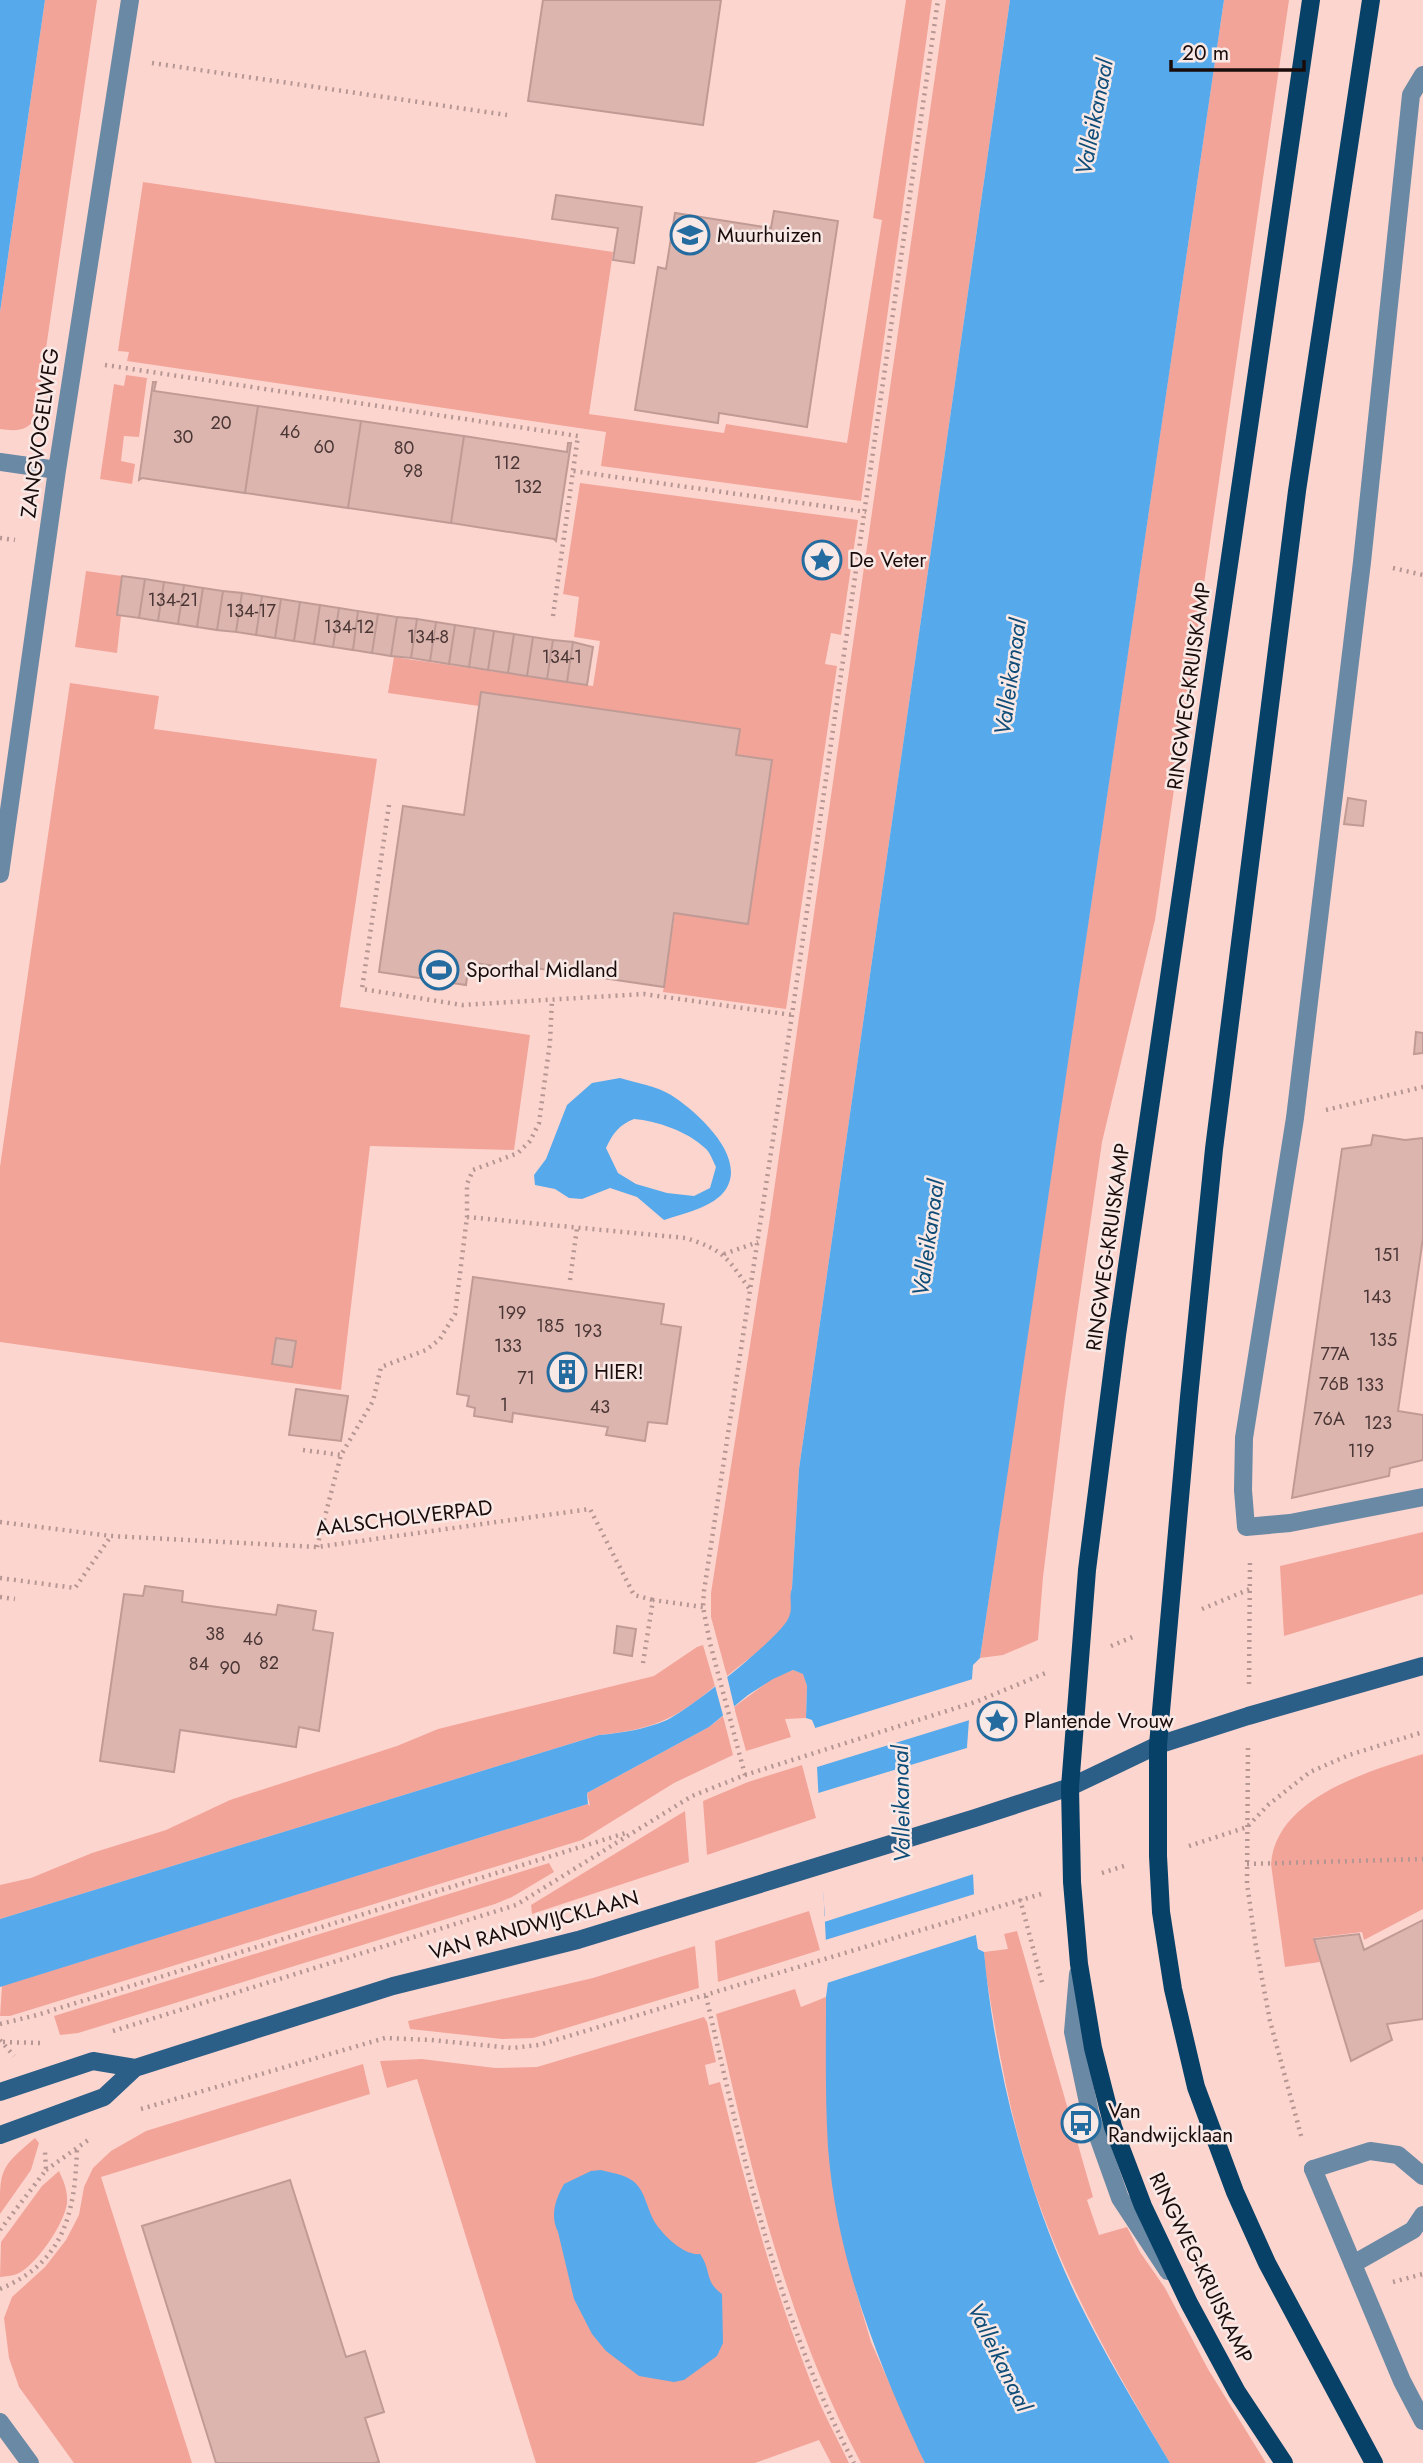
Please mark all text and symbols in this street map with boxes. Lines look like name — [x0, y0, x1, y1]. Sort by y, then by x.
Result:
scale bar — [1171, 28, 1304, 72]
text: 20 m — [1182, 38, 1229, 68]
water label: Valleikanaal — [1066, 55, 1122, 178]
school or university icon: Muurhuizen — [669, 214, 711, 256]
place label: Muurhuizen — [717, 220, 822, 250]
street label: ZANGVOGELWEG — [13, 346, 67, 520]
house number: 20 — [210, 410, 232, 436]
house number: 46 — [280, 419, 300, 445]
house number: 30 — [173, 424, 194, 450]
house number: 60 — [313, 434, 335, 460]
house number: 80 — [394, 435, 415, 461]
house number: 112 — [494, 450, 520, 476]
house number: 98 — [403, 458, 423, 484]
house number: 132 — [514, 474, 542, 500]
place icon: De Veter — [801, 539, 843, 581]
place label: De Veter — [849, 545, 927, 575]
street label: RINGWEG-KRUISKAMP — [1160, 580, 1218, 792]
house number: 134-21 — [148, 587, 198, 613]
house number: 134-17 — [226, 598, 276, 624]
house number: 134-12 — [324, 614, 374, 640]
water label: Valleikanaal — [985, 616, 1035, 738]
house number: 134-8 — [407, 624, 449, 650]
house number: 134-1 — [542, 644, 582, 670]
sports icon: Sporthal Midland — [418, 949, 460, 991]
place label: Sporthal Midland — [466, 955, 618, 985]
street label: RINGWEG-KRUISKAMP — [1079, 1141, 1137, 1353]
water label: Valleikanaal — [903, 1177, 953, 1299]
house number: 151 — [1374, 1242, 1400, 1268]
house number: 143 — [1363, 1284, 1391, 1310]
house number: 199 — [498, 1300, 526, 1326]
house number: 185 — [536, 1313, 564, 1339]
house number: 193 — [574, 1318, 602, 1344]
house number: 135 — [1369, 1327, 1397, 1353]
house number: 133 — [494, 1333, 522, 1359]
house number: 77A — [1321, 1341, 1350, 1367]
building icon: HIER! — [546, 1351, 588, 1393]
place label: HIER! — [594, 1357, 644, 1387]
house number: 71 — [517, 1365, 535, 1391]
house number: 76B — [1319, 1371, 1349, 1397]
house number: 133 — [1356, 1372, 1384, 1398]
house number: 1 — [500, 1392, 508, 1418]
house number: 43 — [590, 1394, 610, 1420]
house number: 76A — [1313, 1406, 1345, 1432]
house number: 123 — [1364, 1410, 1392, 1436]
house number: 119 — [1348, 1438, 1374, 1464]
street label: AALSCHOLVERPAD — [314, 1492, 494, 1544]
house number: 38 — [205, 1621, 225, 1647]
house number: 46 — [243, 1626, 263, 1652]
house number: 82 — [259, 1650, 279, 1676]
house number: 84 — [189, 1651, 209, 1677]
house number: 90 — [219, 1655, 241, 1681]
place icon: Plantende Vrouw — [976, 1700, 1018, 1742]
place label: Plantende Vrouw — [1024, 1706, 1174, 1736]
water label: Valleikanaal — [883, 1744, 919, 1863]
street label: VAN RANDWIJCKLAAN — [426, 1883, 642, 1967]
place label: Van Randwijcklaan — [1108, 2096, 1233, 2150]
bus stop icon: Van Randwijcklaan — [1060, 2102, 1102, 2144]
street label: RINGWEG-KRUISKAMP — [1142, 2167, 1260, 2369]
water label: Valleikanaal — [959, 2297, 1041, 2418]

